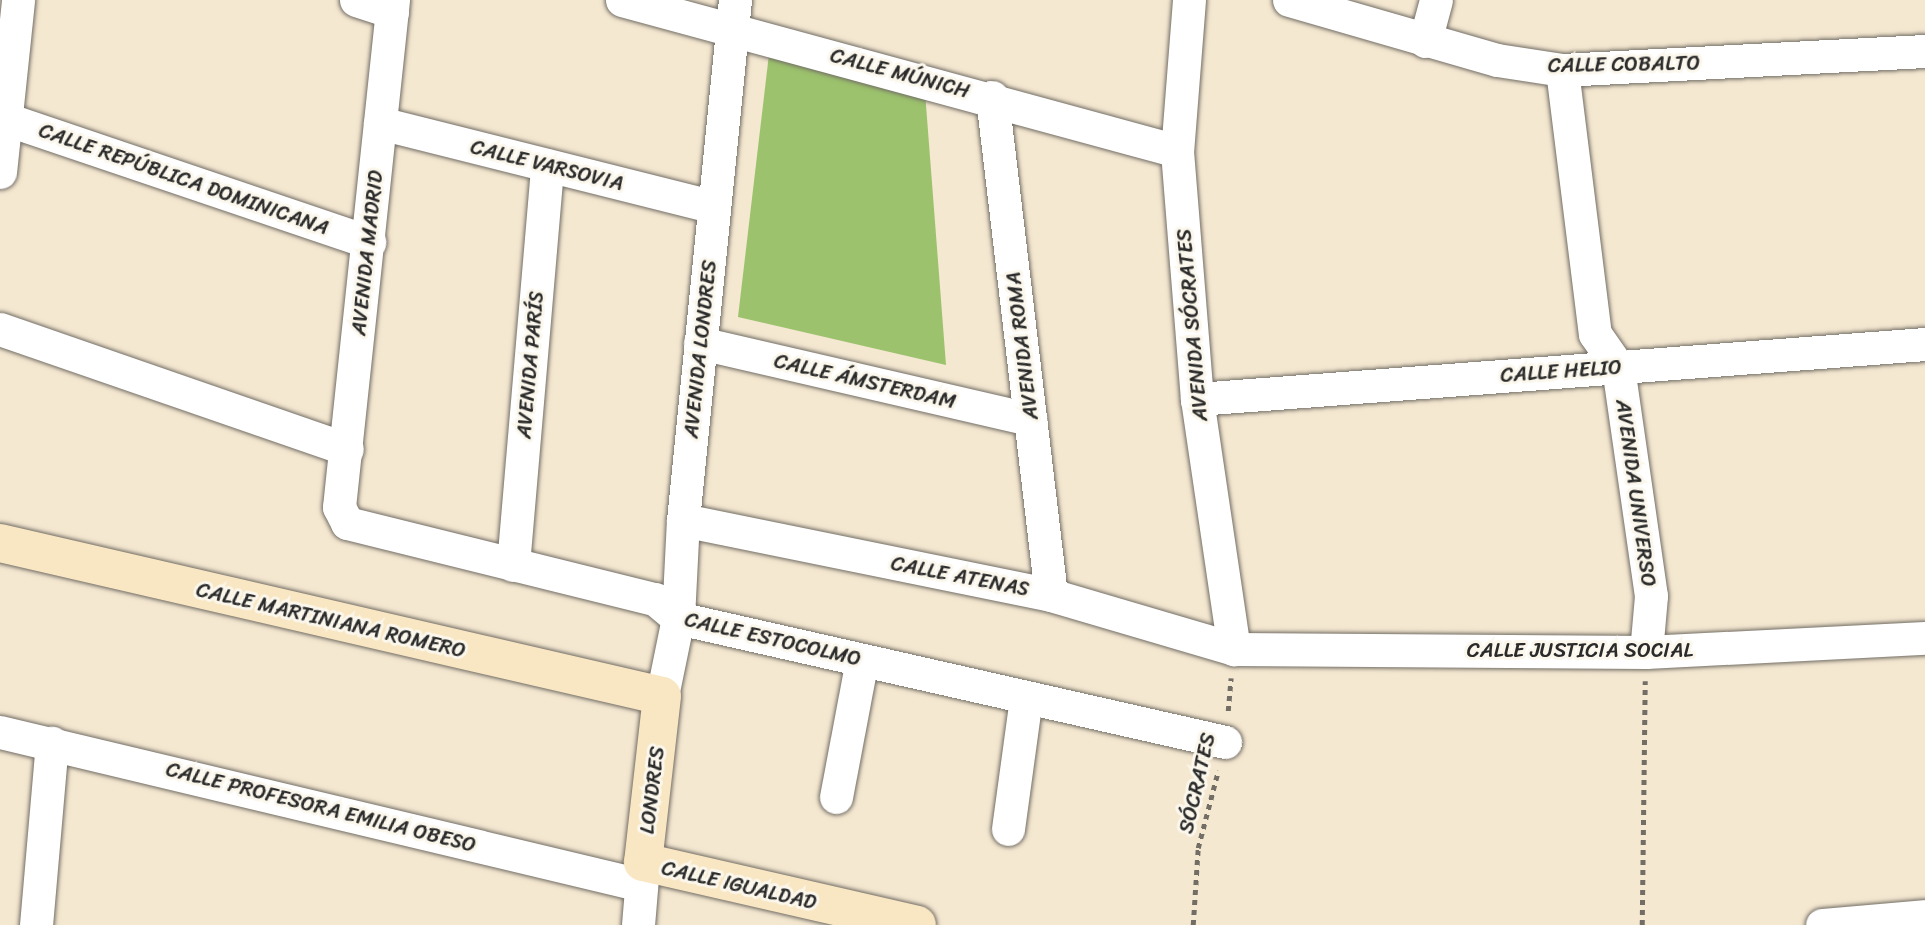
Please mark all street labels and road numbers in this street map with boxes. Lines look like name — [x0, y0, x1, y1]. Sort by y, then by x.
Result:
street label: CALLE MÚNICH — [827, 42, 973, 104]
street label: CALLE COBALTO — [1548, 50, 1700, 78]
street label: CALLE REPÚBLICA DOMINICANA — [37, 118, 331, 240]
street label: CALLE VARSOVIA — [468, 134, 626, 196]
street label: AVENIDA MADRID — [346, 169, 388, 337]
street label: AVENIDA SÓCRATES — [1171, 227, 1213, 423]
street label: AVENIDA LONDRES — [678, 259, 722, 439]
street label: AVENIDA ROMA — [1000, 271, 1044, 421]
street label: AVENIDA PARÍS — [511, 290, 549, 440]
street label: CALLE ÁMSTERDAM — [772, 348, 958, 414]
street label: CALLE HELIO — [1500, 354, 1622, 388]
street label: AVENIDA UNIVERSO — [1610, 398, 1662, 588]
street label: CALLE ATENAS — [889, 550, 1031, 602]
street label: CALLE MARTINIANA ROMERO — [194, 577, 468, 663]
street label: CALLE ESTOCOLMO — [682, 606, 864, 672]
street label: CALLE JUSTICIA SOCIAL — [1467, 637, 1693, 663]
street label: SÓCRATES — [1173, 730, 1221, 836]
street label: LONDRES — [634, 745, 670, 835]
street label: CALLE PROFESORA EMILIA OBESO — [163, 756, 479, 858]
street label: CALLE IGUALDAD — [658, 855, 820, 915]

